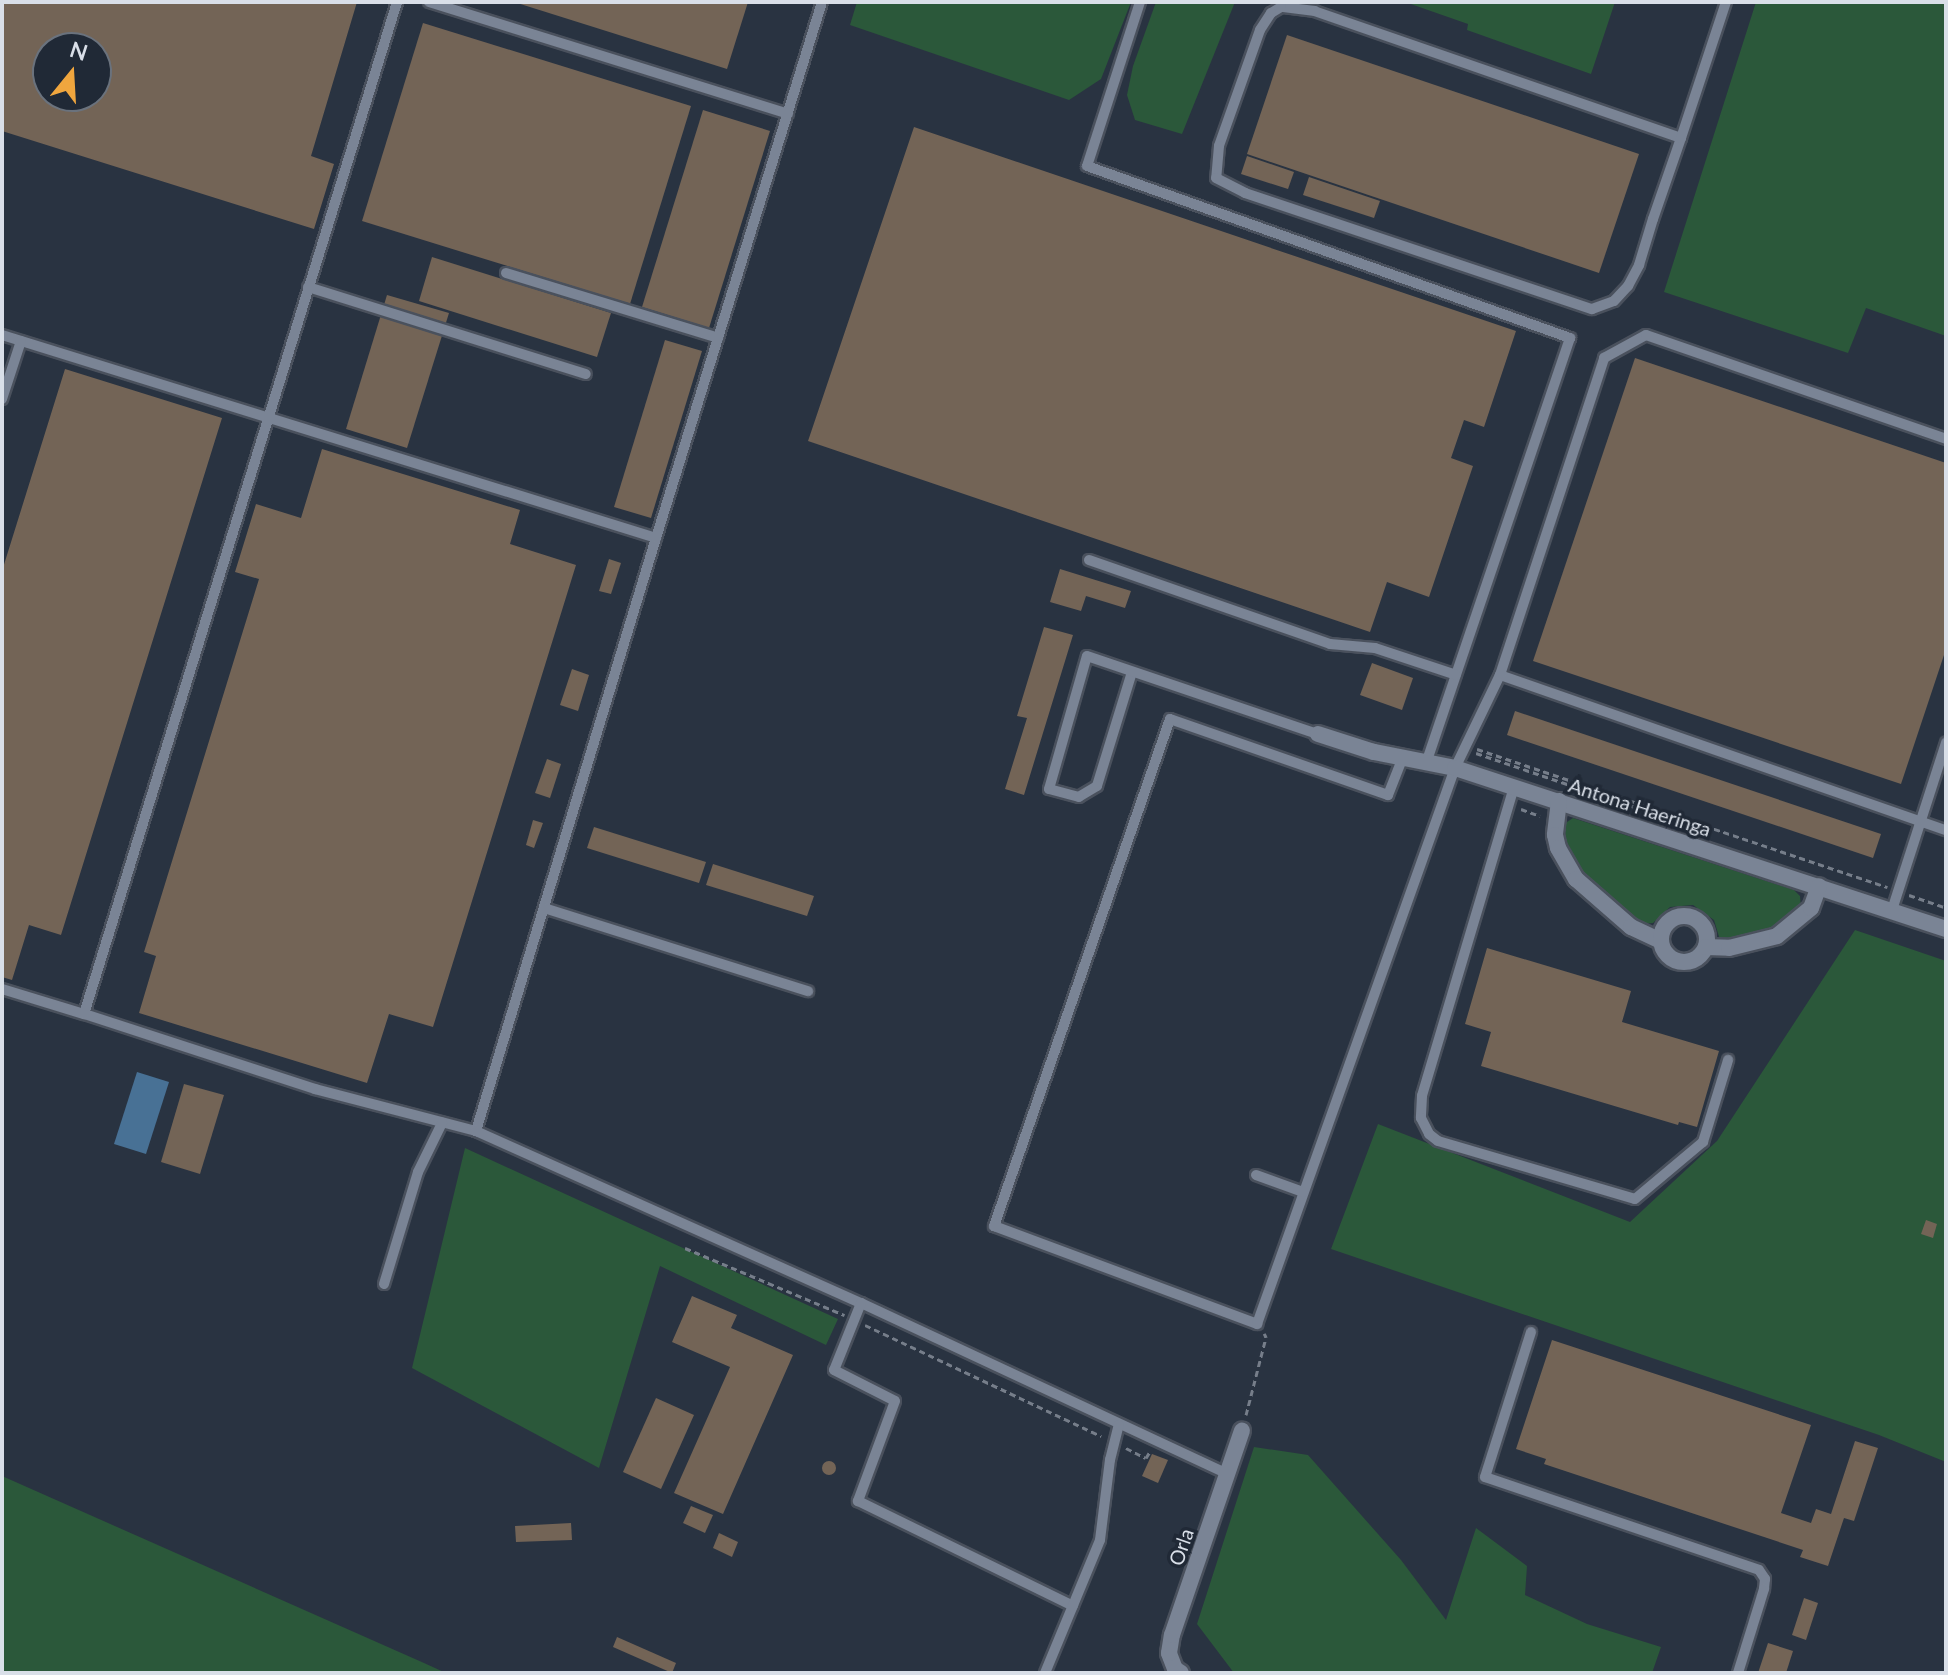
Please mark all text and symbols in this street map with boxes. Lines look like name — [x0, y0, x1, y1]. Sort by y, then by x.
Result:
north arrow — [32, 32, 112, 112]
text: N — [67, 35, 91, 66]
street label: Antona Haeringa — [1566, 773, 1714, 841]
street label: Orla — [1164, 1525, 1198, 1569]

